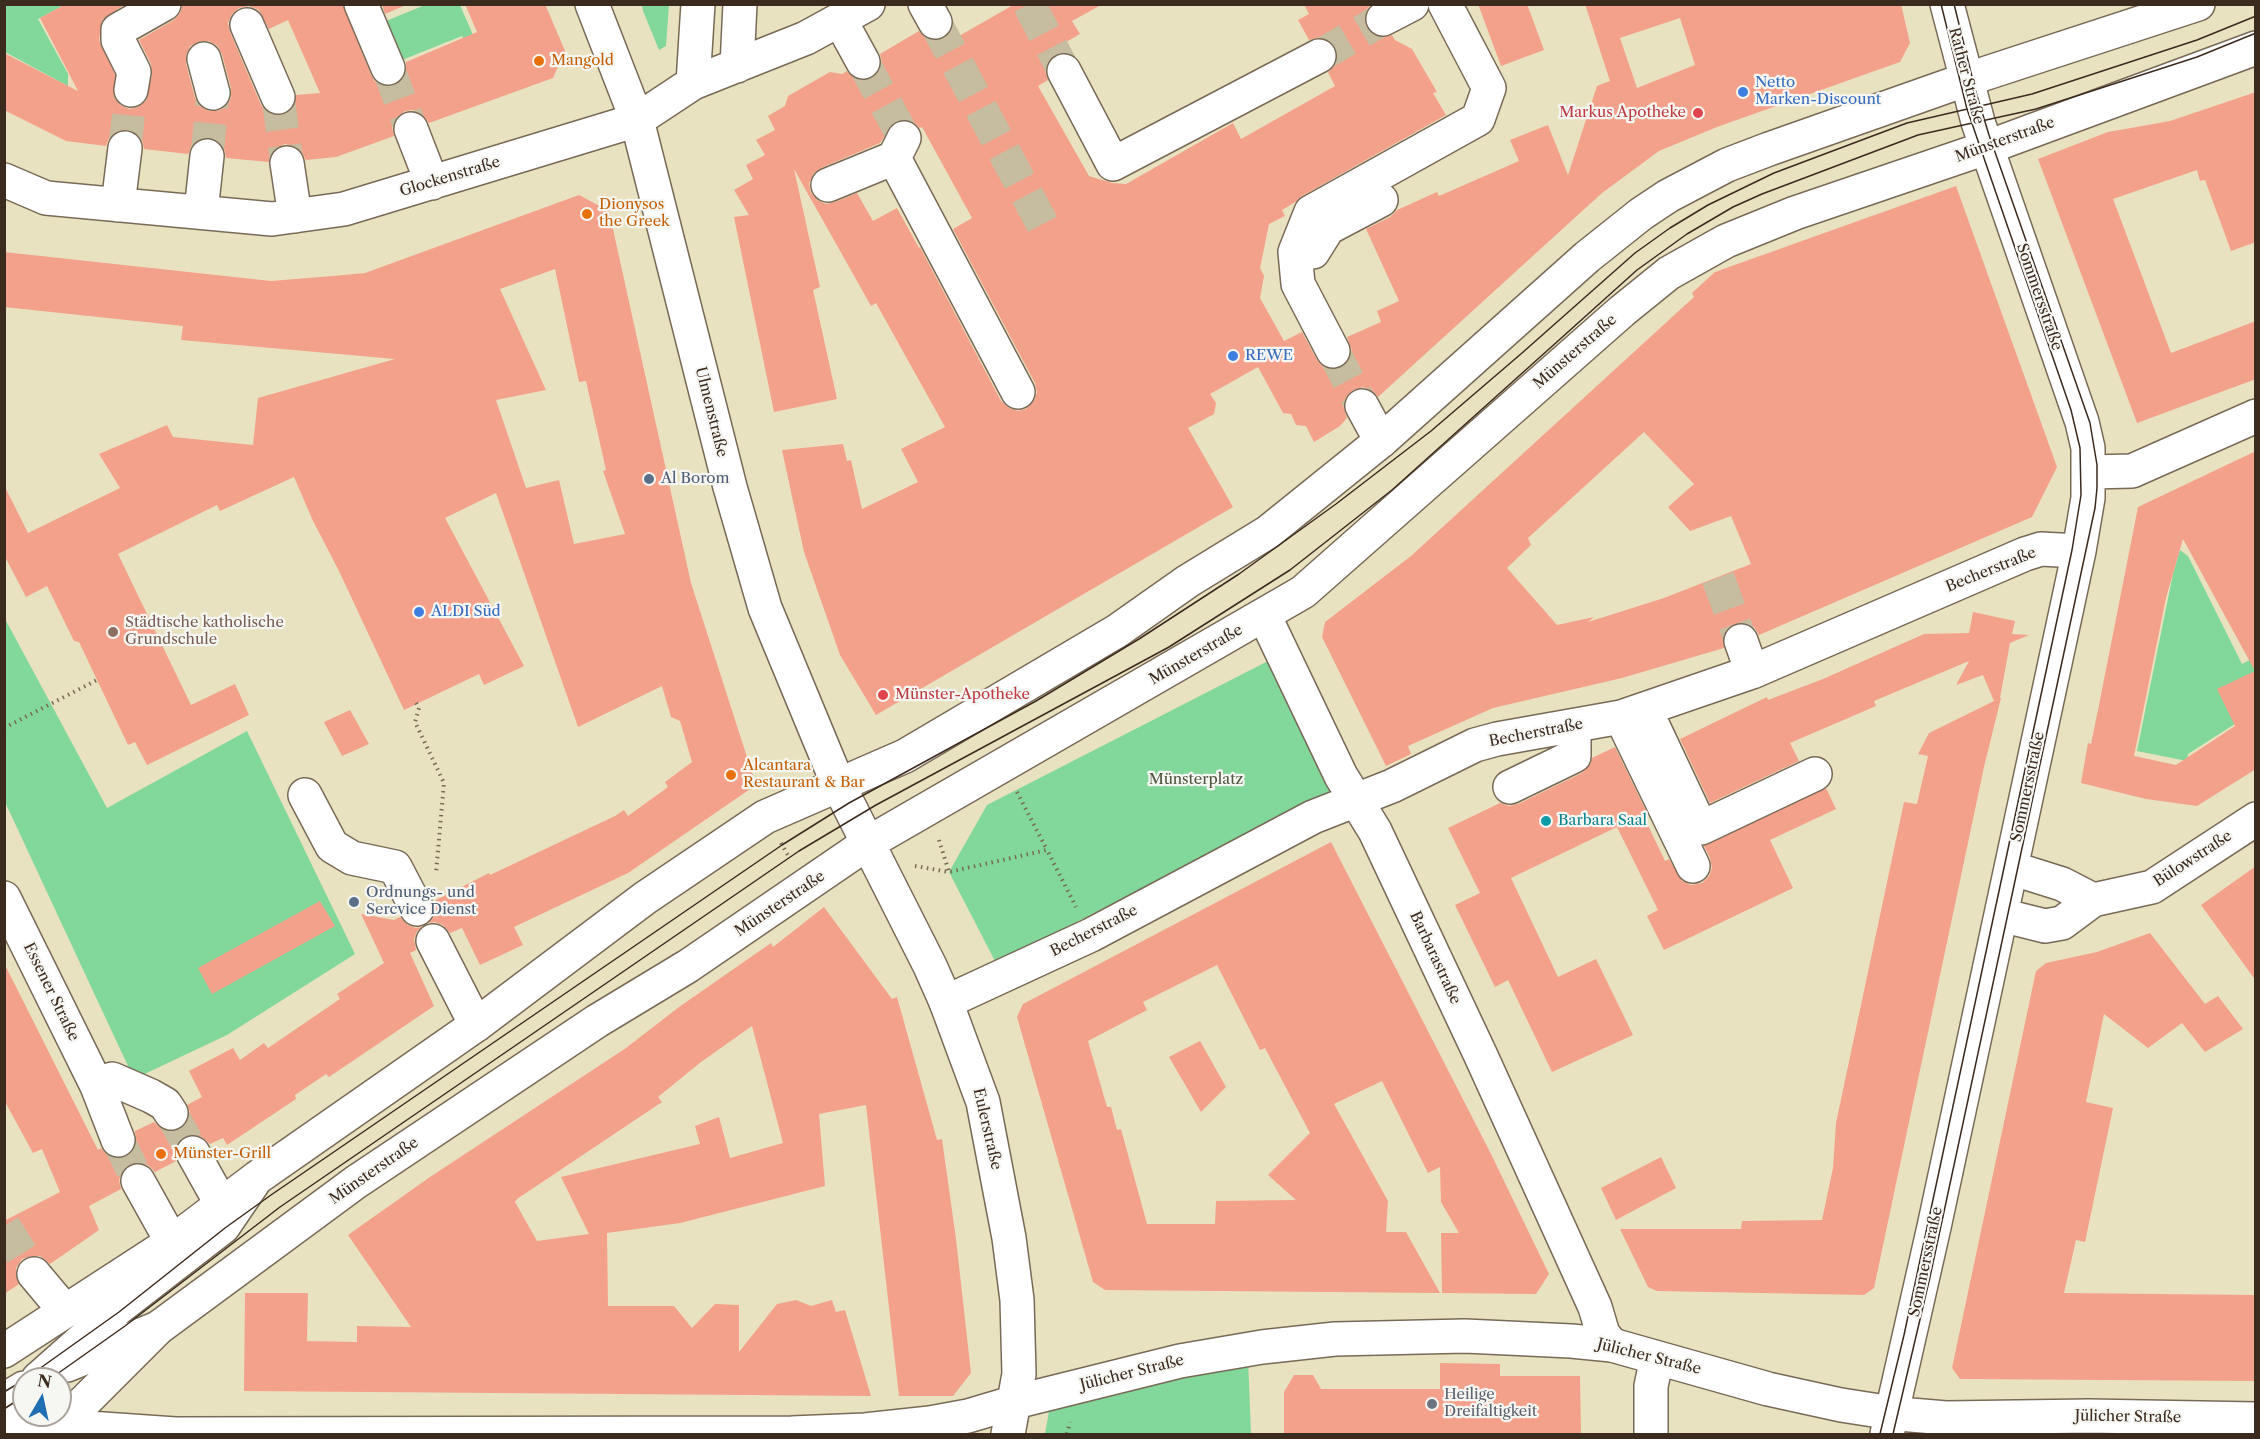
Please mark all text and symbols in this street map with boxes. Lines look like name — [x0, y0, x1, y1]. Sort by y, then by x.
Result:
street label: Rather Straße — [1944, 26, 1988, 126]
place label: Mangold — [551, 52, 614, 70]
marker: Mangold — [532, 54, 546, 68]
place label: Netto Marken-Discount — [1755, 74, 1881, 109]
marker: Netto Marken-Discount — [1736, 85, 1750, 99]
place label: Markus Apotheke — [1559, 104, 1686, 122]
marker: Markus Apotheke — [1691, 106, 1705, 120]
street label: Münsterstraße — [1953, 114, 2057, 166]
street label: Glockenstraße — [398, 153, 502, 201]
place label: Dionysos the Greek — [599, 196, 670, 231]
marker: Dionysos the Greek — [580, 207, 594, 221]
street label: Sommersstraße — [2012, 241, 2066, 353]
street label: Münsterstraße — [1530, 311, 1620, 393]
place label: REWE — [1245, 347, 1293, 365]
marker: REWE — [1226, 349, 1240, 363]
street label: Ulmenstraße — [691, 365, 731, 459]
place label: Al Borom — [661, 470, 730, 488]
marker: Al Borom — [642, 472, 656, 486]
street label: Becherstraße — [1943, 544, 2039, 596]
place label: ALDI Süd — [431, 603, 501, 621]
marker: ALDI Süd — [412, 605, 426, 619]
place label: Städtische katholische Grundschule — [125, 614, 284, 649]
street label: Münsterstraße — [1146, 621, 1246, 689]
marker: Städtische katholische Grundschule — [106, 625, 120, 639]
place label: Münster-Apotheke — [895, 686, 1030, 704]
marker: Münster-Apotheke — [876, 688, 890, 702]
street label: Becherstraße — [1487, 715, 1585, 751]
street label: Sommersstraße — [2008, 730, 2048, 844]
place label: Alcantara Restaurant & Bar — [743, 757, 865, 792]
marker: Alcantara Restaurant & Bar — [724, 768, 738, 782]
park label: Münsterplatz — [1149, 771, 1243, 789]
place label: Barbara Saal — [1558, 812, 1647, 830]
marker: Barbara Saal — [1539, 814, 1553, 828]
street label: Bülowstraße — [2151, 827, 2235, 891]
street label: Münsterstraße — [732, 867, 828, 941]
place label: Ordnungs- und Sercvice Dienst — [366, 884, 476, 919]
marker: Ordnungs- und Sercvice Dienst — [347, 895, 361, 909]
street label: Becherstraße — [1047, 901, 1141, 961]
street label: Barbarastraße — [1406, 909, 1464, 1007]
street label: Essener Straße — [19, 940, 83, 1044]
street label: Eulerstraße — [969, 1086, 1005, 1172]
street label: Münsterstraße — [326, 1134, 422, 1208]
place label: Münster-Grill — [173, 1145, 271, 1163]
marker: Münster-Grill — [154, 1147, 168, 1161]
street label: Sommersstraße — [1906, 1205, 1946, 1319]
street label: Jülicher Straße — [1595, 1335, 1703, 1379]
street label: Jülicher Straße — [1078, 1351, 1186, 1395]
north arrow — [12, 1367, 72, 1427]
text: N — [36, 1370, 53, 1392]
place label: Heilige Dreifaltigkeit — [1444, 1386, 1537, 1421]
marker: Heilige Dreifaltigkeit — [1425, 1397, 1439, 1411]
street label: Jülicher Straße — [2075, 1407, 2181, 1427]

